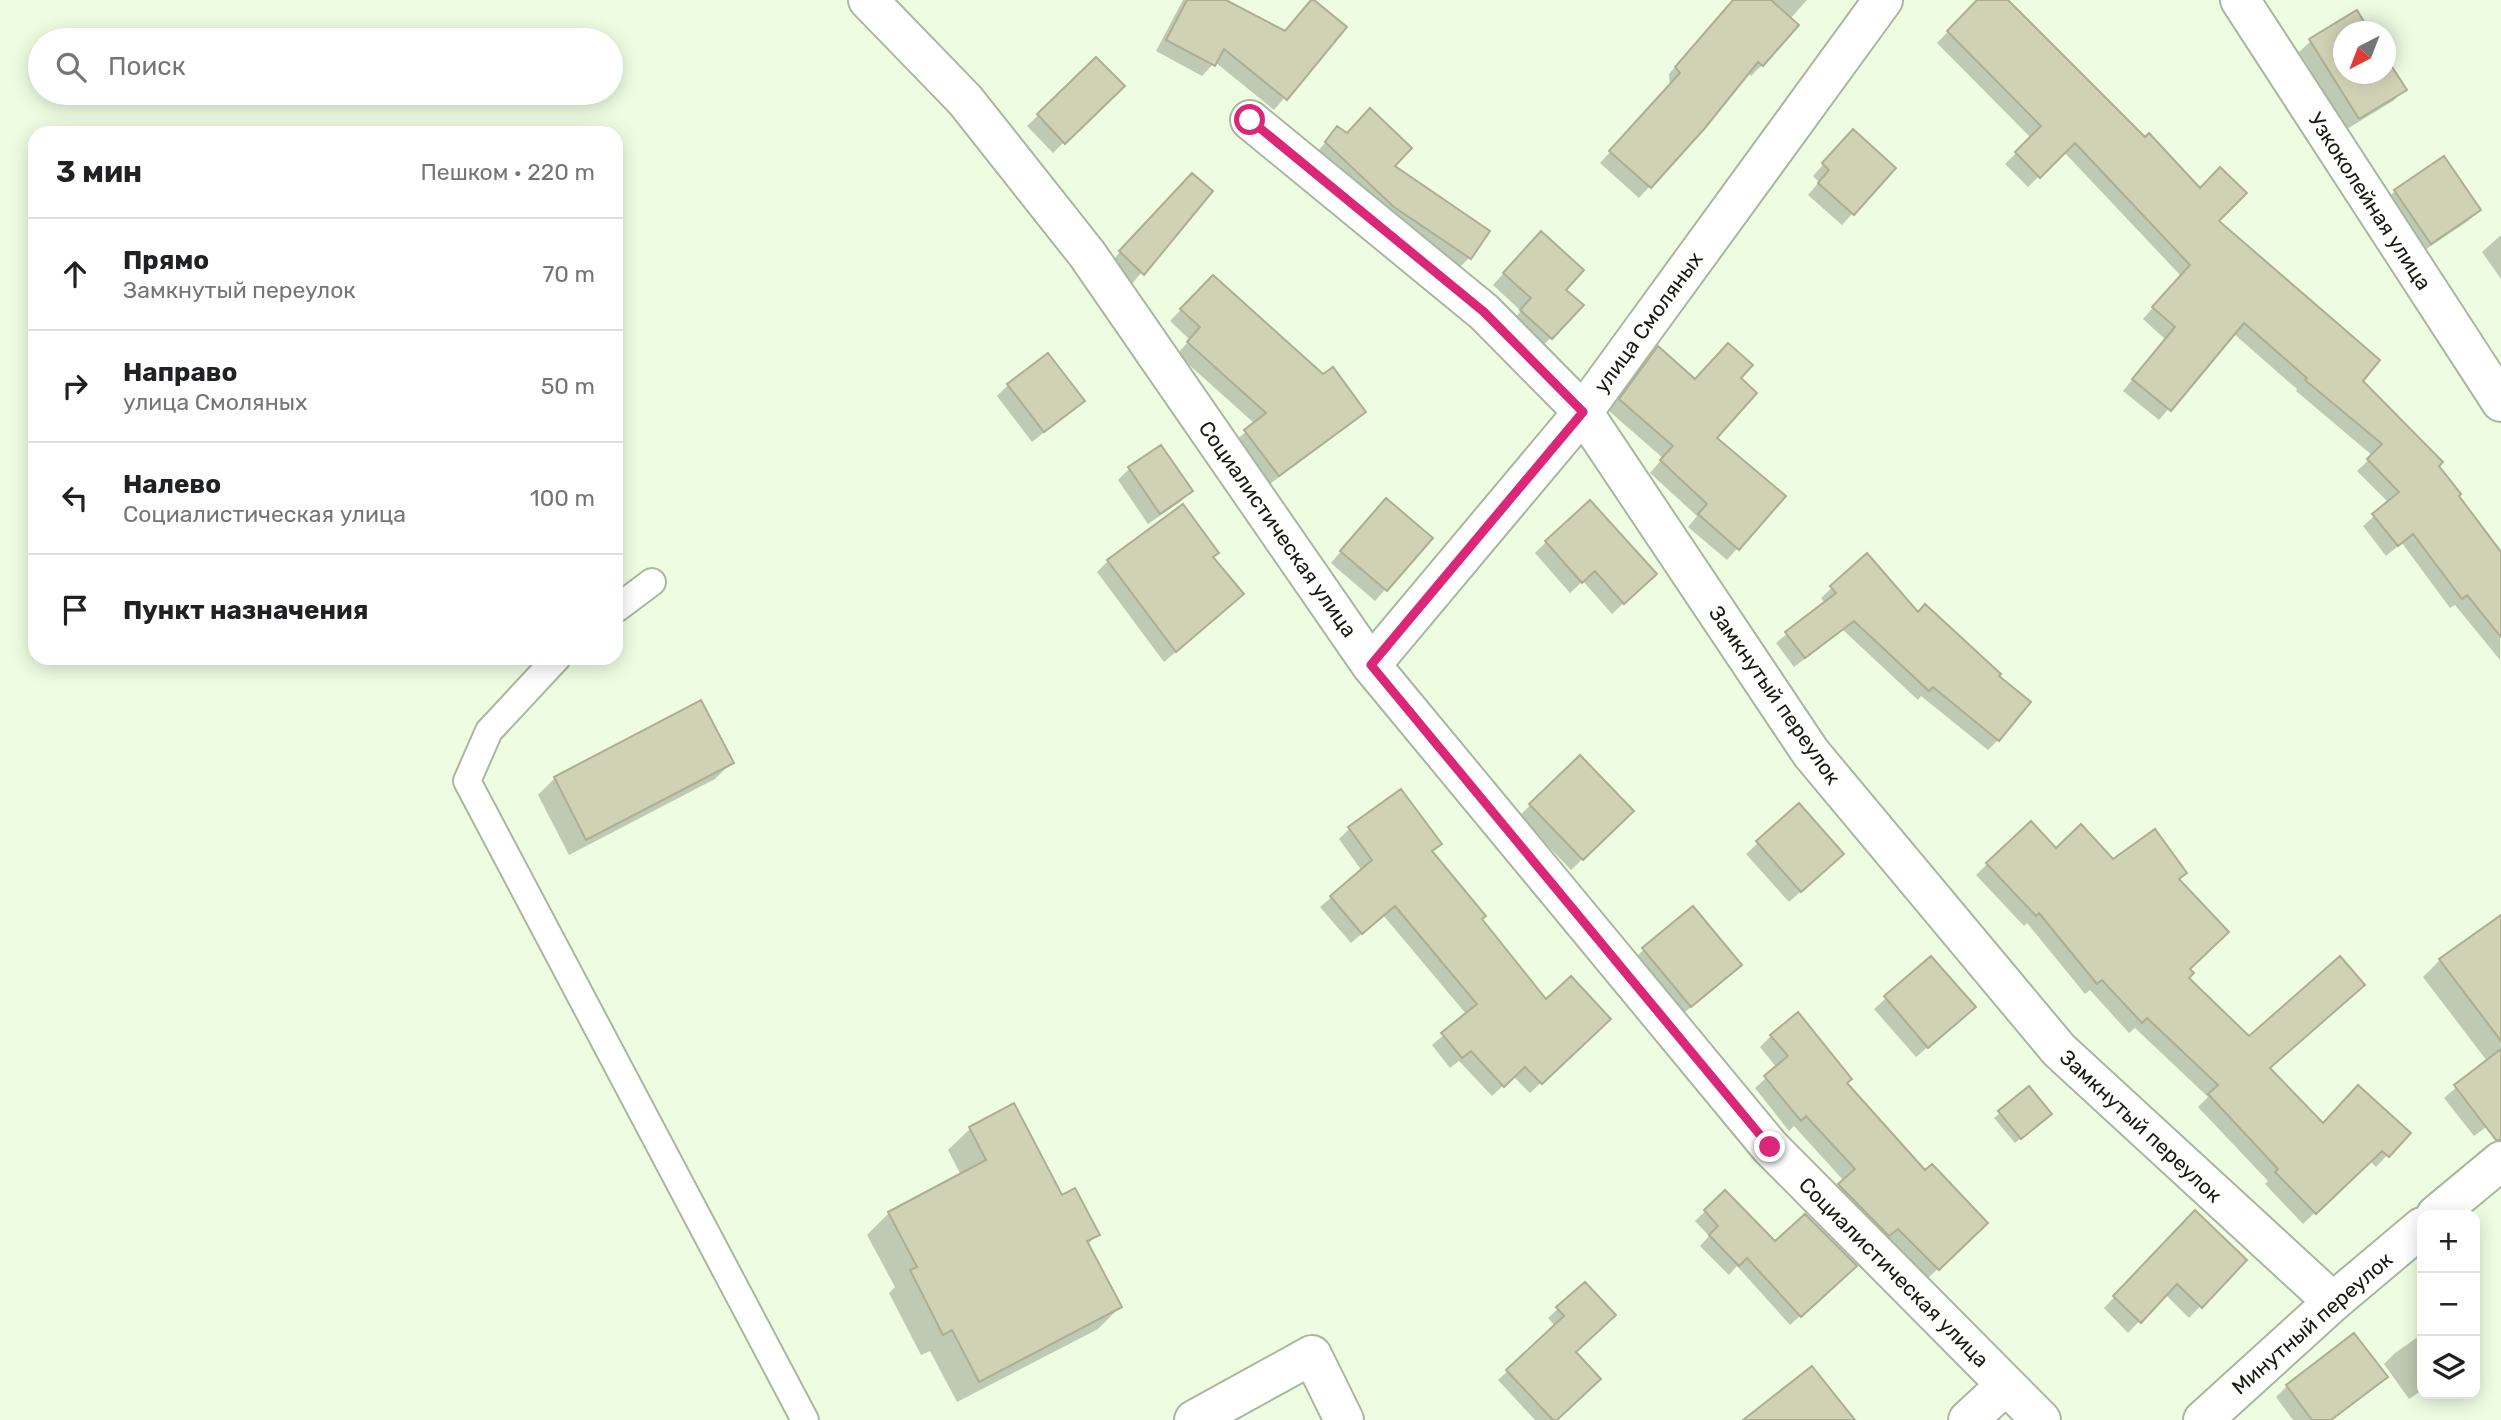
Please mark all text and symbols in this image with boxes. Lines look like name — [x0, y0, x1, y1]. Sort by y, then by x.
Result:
north arrow — [2333, 21, 2396, 84]
search box — [28, 28, 623, 105]
icon: search — [52, 48, 90, 86]
text: Поиск — [108, 51, 186, 82]
route start — [1234, 104, 1265, 135]
street label: Узкоколейная улица — [2303, 108, 2437, 294]
text: 3 мин — [56, 154, 142, 190]
text: Пешком · 220 m — [420, 158, 595, 186]
text: Прямо — [123, 245, 209, 276]
street label: улица Смоляных — [1588, 247, 1708, 397]
icon: ahead — [56, 255, 94, 293]
text: 70 m — [543, 260, 595, 288]
text: Замкнутый переулок — [123, 276, 356, 304]
text: Направо — [123, 357, 237, 388]
icon: right — [56, 367, 94, 405]
text: 50 m — [541, 372, 595, 400]
text: улица Смоляных — [123, 388, 307, 416]
street label: Социалистическая улица — [1194, 416, 1362, 642]
text: Налево — [123, 469, 221, 500]
icon: left — [56, 479, 94, 517]
text: 100 m — [530, 484, 595, 512]
text: Социалистическая улица — [123, 500, 406, 528]
icon: arrive — [56, 591, 94, 629]
text: Пункт назначения — [123, 595, 368, 626]
street label: Замкнутый переулок — [1704, 601, 1846, 789]
street label: Замкнутый переулок — [2055, 1044, 2227, 1208]
route end — [1754, 1131, 1785, 1162]
street label: Социалистическая улица — [1794, 1172, 1994, 1372]
map controls — [2417, 1210, 2480, 1399]
button: + — [2417, 1210, 2480, 1273]
street label: Минутный переулок — [2227, 1246, 2397, 1400]
button: − — [2417, 1273, 2480, 1336]
button: layers — [2417, 1336, 2480, 1399]

